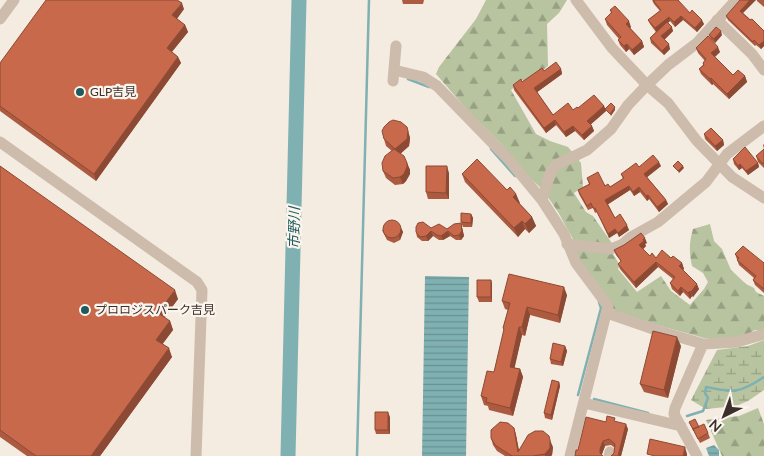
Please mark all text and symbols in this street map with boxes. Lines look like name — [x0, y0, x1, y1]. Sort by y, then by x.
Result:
place label: GLP吉見 — [90, 84, 136, 99]
marker: GLP吉見 — [74, 86, 86, 98]
water label: 市野川 — [285, 205, 302, 249]
place label: プロロジスパーク吉見 — [95, 302, 215, 317]
marker: プロロジスパーク吉見 — [79, 304, 91, 316]
north arrow — [699, 391, 749, 441]
text: N — [705, 416, 725, 436]

